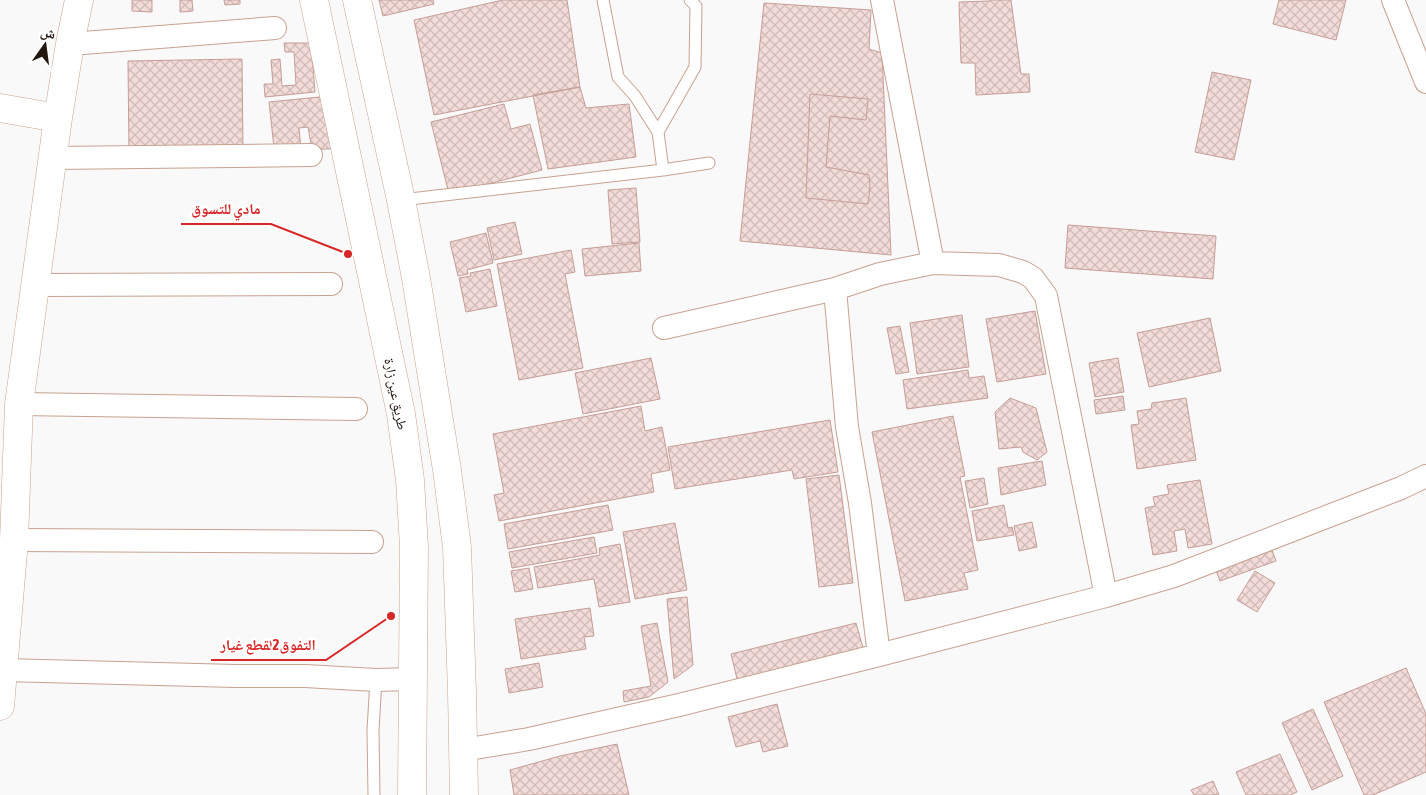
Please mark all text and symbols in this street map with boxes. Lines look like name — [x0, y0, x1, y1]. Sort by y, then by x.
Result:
north arrow — [20, 20, 70, 70]
text: ش — [39, 23, 57, 43]
callout: مادي للتسوق — [181, 194, 271, 224]
text: مادي للتسوق — [191, 200, 261, 221]
street label: طريق عين زارة — [379, 357, 411, 432]
callout: التفوق2لقطع غيار — [211, 630, 326, 660]
text: التفوق2لقطع غيار — [219, 636, 316, 655]

